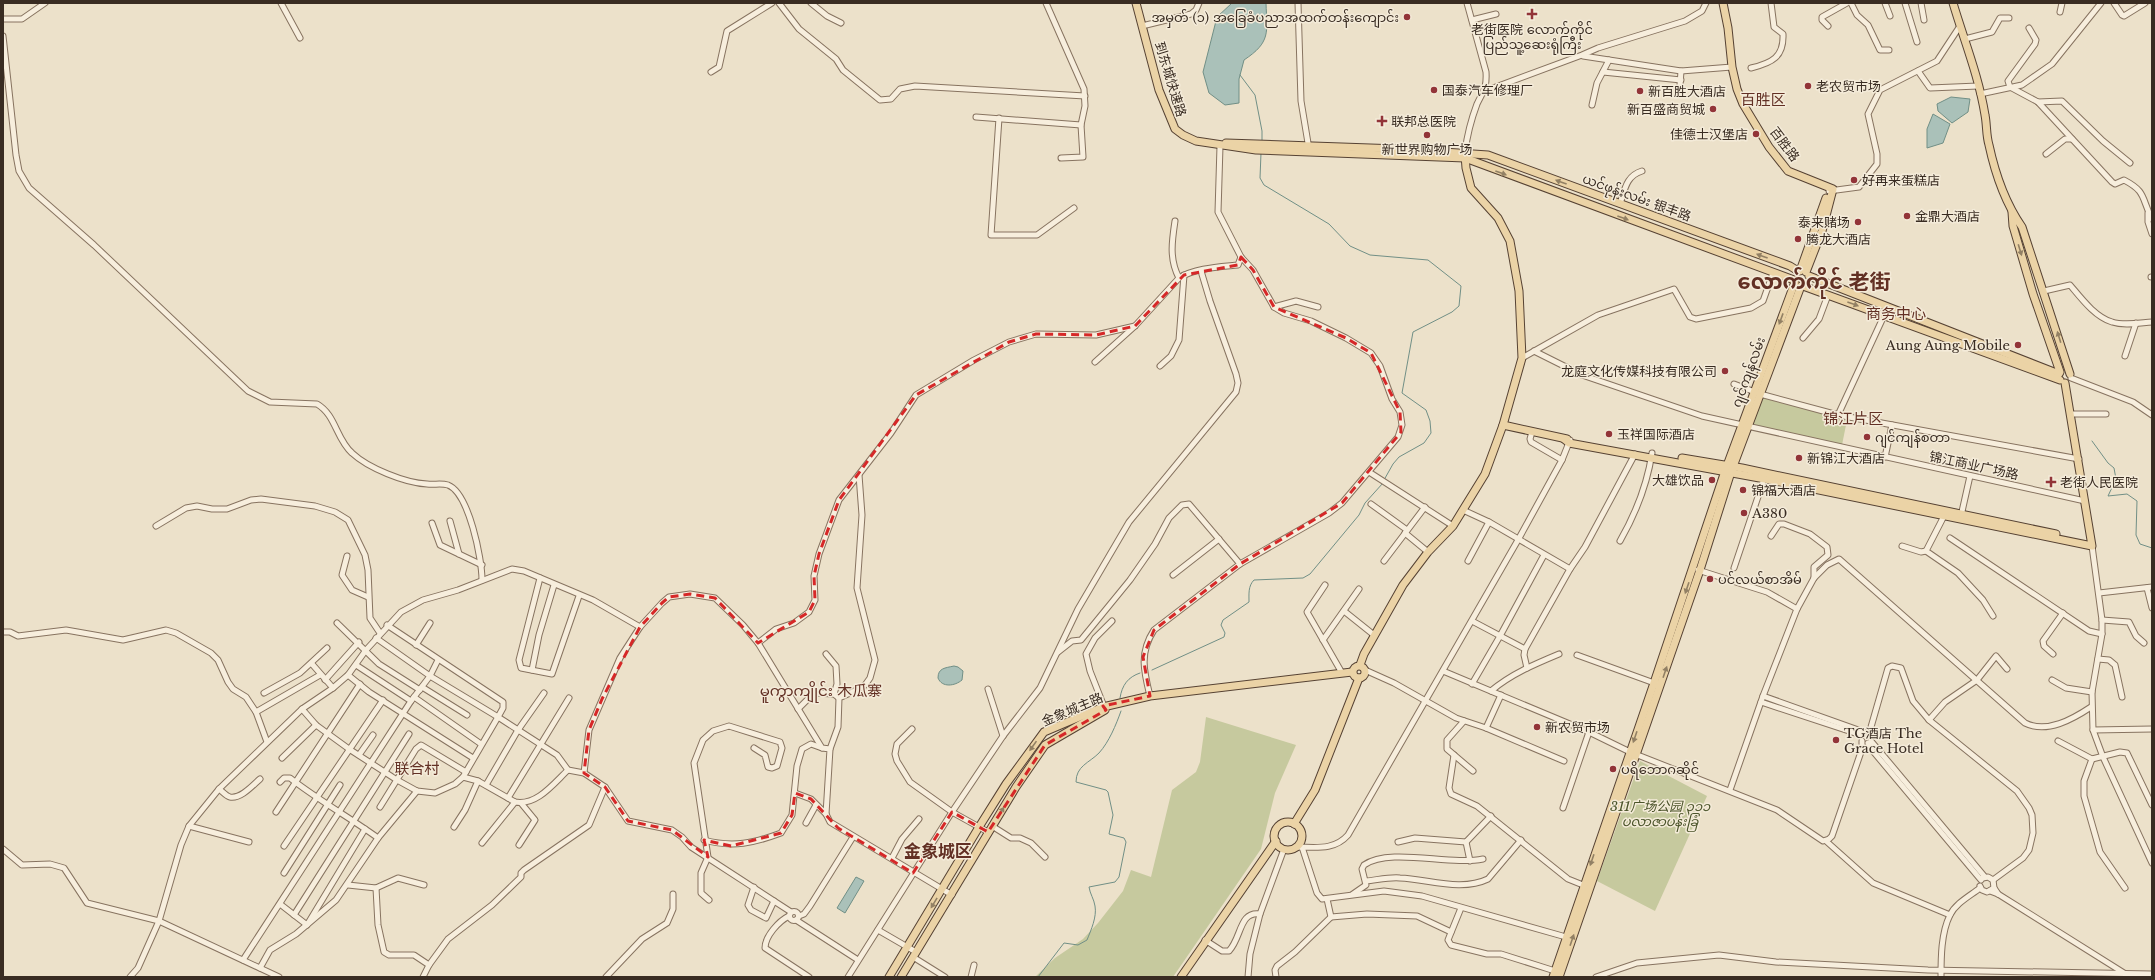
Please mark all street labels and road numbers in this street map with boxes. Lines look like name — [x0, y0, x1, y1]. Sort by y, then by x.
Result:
street label: 到东城快速路 — [1151, 39, 1190, 119]
street label: 百胜路 — [1766, 124, 1803, 165]
street label: ယင်ဖုန်းလမ်း 银丰路 — [1579, 170, 1694, 227]
street label: ဂျင်ကျန်လမ်း — [1728, 335, 1771, 410]
street label: 锦江商业广场路 — [1928, 448, 2020, 483]
street label: 金象城主路 — [1039, 689, 1105, 730]

